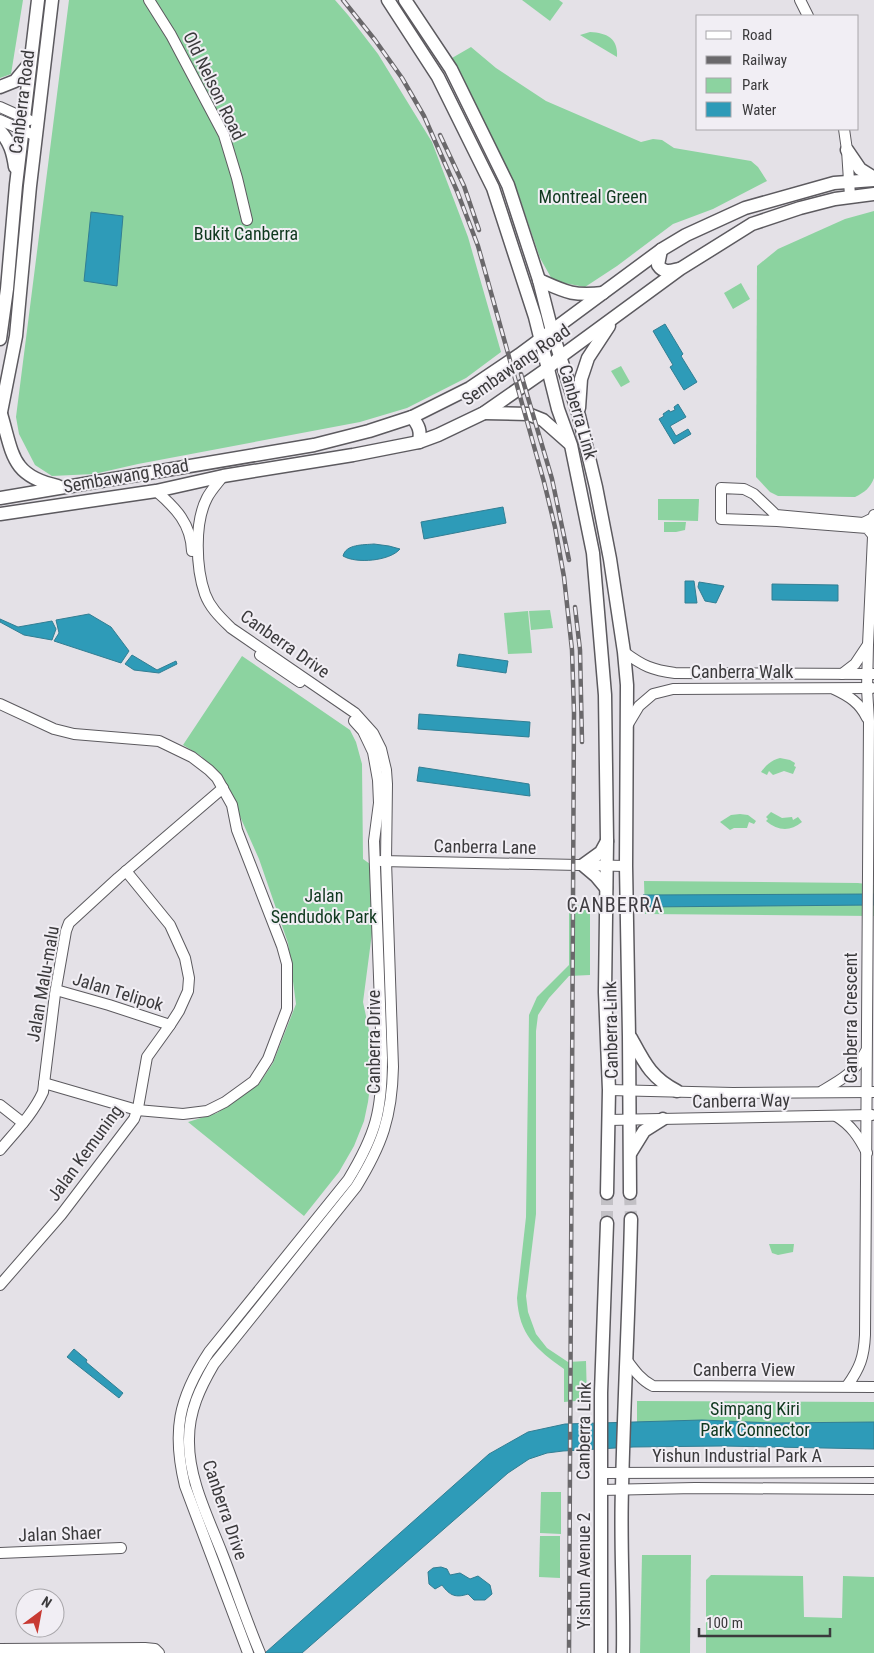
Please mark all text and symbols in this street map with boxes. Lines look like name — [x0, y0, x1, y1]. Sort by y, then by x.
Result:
legend — [696, 15, 859, 130]
text: Road — [742, 26, 772, 44]
street label: Old Nelson Road — [179, 28, 250, 143]
street label: Canberra Road — [5, 49, 38, 155]
text: Railway — [742, 51, 787, 69]
text: Park — [742, 76, 769, 94]
text: Water — [742, 101, 777, 119]
park label: Montreal Green — [539, 186, 647, 207]
park label: Bukit Canberra — [194, 223, 298, 244]
street label: Sembawang Road — [458, 320, 574, 410]
street label: Canberra Link — [555, 362, 602, 462]
street label: Sembawang Road — [62, 454, 190, 497]
street label: Canberra Drive — [237, 605, 334, 682]
street label: Canberra Walk — [691, 661, 793, 682]
street label: Canberra Lane — [434, 835, 536, 858]
park label: Jalan Sendudok Park — [271, 885, 377, 927]
district label: CANBERRA — [567, 893, 663, 917]
street label: Jalan Malu-malu — [22, 924, 63, 1044]
street label: Canberra Crescent — [840, 952, 861, 1084]
street label: Jalan Telipok — [70, 968, 166, 1015]
street label: Canberra Link — [599, 981, 622, 1079]
street label: Canberra Drive — [363, 990, 384, 1094]
street label: Canberra Way — [692, 1089, 790, 1112]
street label: Jalan Kemuning — [43, 1101, 126, 1205]
street label: Canberra View — [693, 1359, 796, 1380]
street label: Canberra Link — [572, 1382, 595, 1480]
park label: Simpang Kiri Park Connector — [700, 1398, 810, 1440]
street label: Yishun Industrial Park A — [652, 1445, 822, 1466]
street label: Canberra Drive — [199, 1457, 252, 1562]
street label: Yishun Avenue 2 — [573, 1512, 594, 1629]
street label: Jalan Shaer — [18, 1522, 103, 1545]
north arrow — [15, 1588, 65, 1638]
text: N — [39, 1593, 55, 1611]
scale bar — [699, 1606, 830, 1638]
text: 100 m — [706, 1614, 743, 1632]

